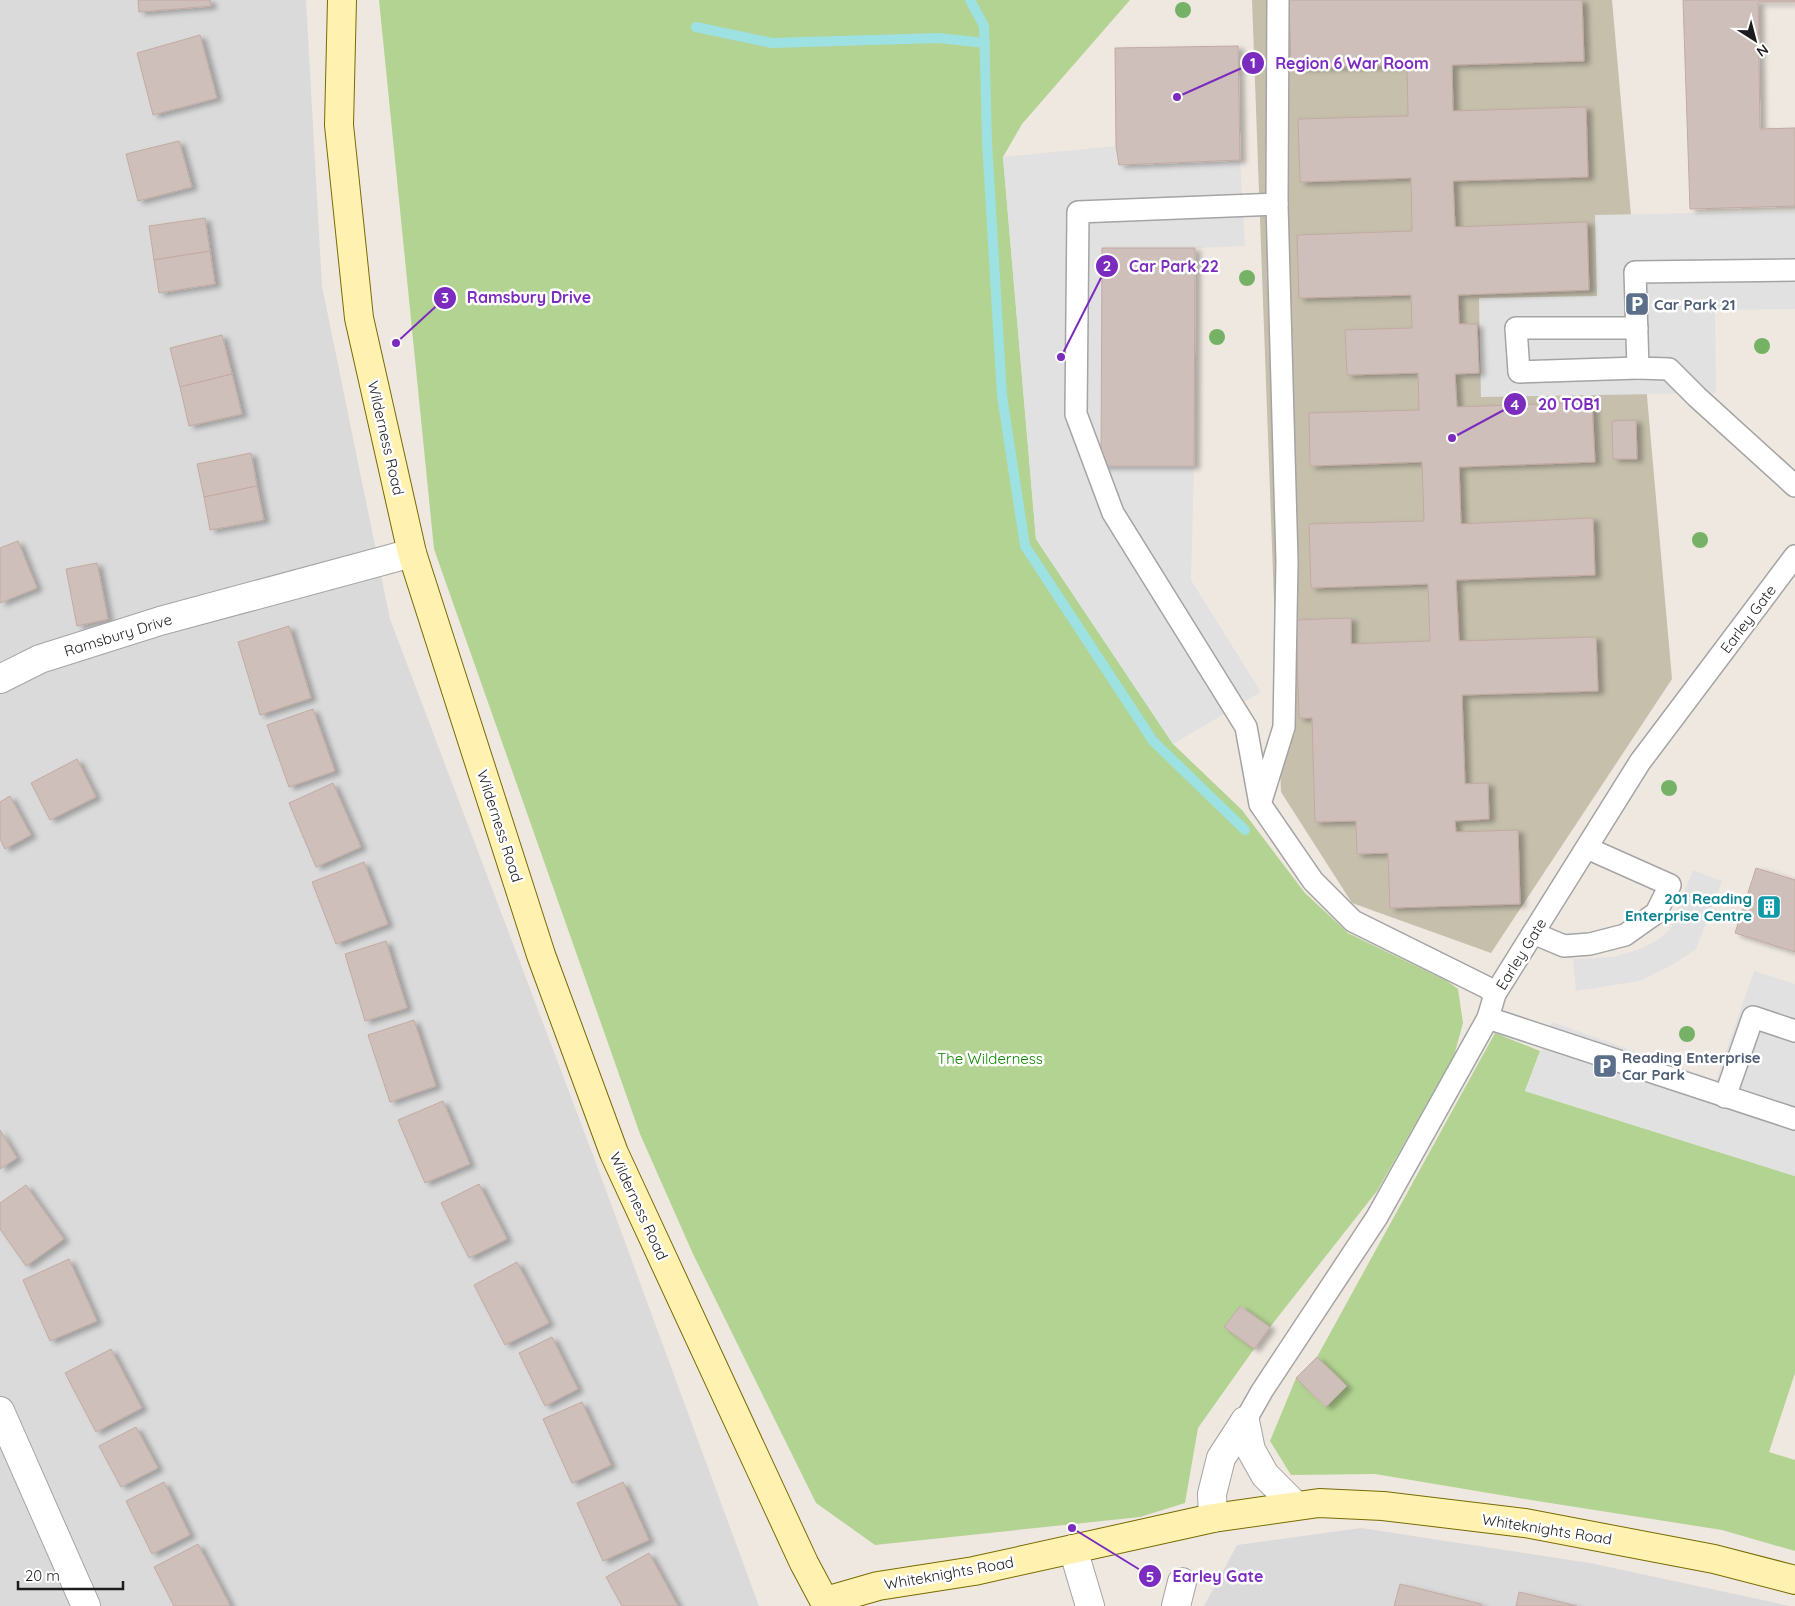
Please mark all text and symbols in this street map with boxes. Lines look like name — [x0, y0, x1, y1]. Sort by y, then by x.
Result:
north arrow — [1730, 15, 1780, 65]
text: N — [1753, 40, 1772, 61]
callout: Region 6 War Room — [1240, 48, 1439, 79]
text: 1 — [1250, 53, 1256, 72]
text: Region 6 War Room — [1275, 53, 1429, 73]
callout: Car Park 22 — [1094, 251, 1229, 282]
text: 2 — [1103, 256, 1111, 275]
text: Car Park 22 — [1129, 256, 1219, 276]
callout: Ramsbury Drive — [432, 282, 601, 313]
text: Ramsbury Drive — [467, 287, 591, 307]
text: 3 — [441, 288, 449, 307]
parking icon: Car Park 21 — [1624, 291, 1650, 317]
place label: Car Park 21 — [1654, 295, 1736, 314]
street label: Wilderness Road — [364, 379, 408, 497]
callout: 20 TOB1 — [1503, 389, 1610, 420]
text: 20 TOB1 — [1538, 394, 1600, 414]
text: 4 — [1511, 395, 1520, 414]
street label: Earley Gate — [1716, 581, 1780, 657]
street label: Ramsbury Drive — [62, 610, 174, 660]
street label: Wilderness Road — [473, 767, 527, 885]
place label: 201 Reading Enterprise Centre — [1625, 889, 1752, 925]
building icon: 201 Reading Enterprise Centre — [1756, 894, 1782, 920]
street label: Earley Gate — [1492, 915, 1550, 993]
place label: Reading Enterprise Car Park — [1622, 1048, 1761, 1084]
park label: The Wilderness — [937, 1049, 1043, 1068]
parking icon: Reading Enterprise Car Park — [1592, 1053, 1618, 1079]
street label: Wilderness Road — [606, 1149, 672, 1263]
street label: Whiteknights Road — [1481, 1509, 1613, 1549]
street label: Whiteknights Road — [883, 1552, 1015, 1594]
scale bar — [18, 1558, 122, 1590]
callout: Earley Gate — [1138, 1561, 1274, 1592]
text: 20 m — [25, 1566, 60, 1585]
text: Earley Gate — [1173, 1566, 1263, 1586]
text: 5 — [1146, 1567, 1154, 1586]

